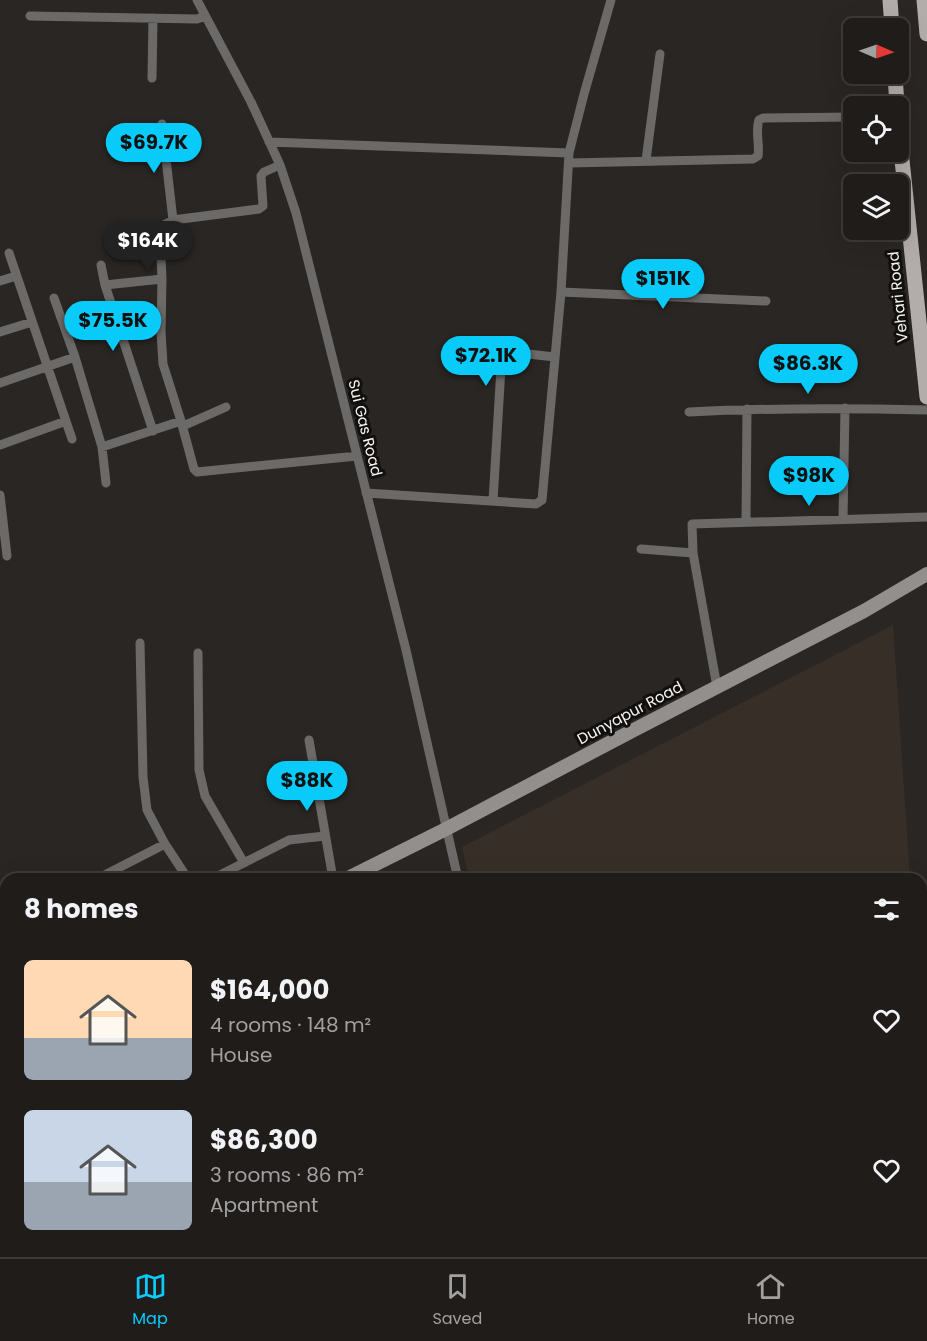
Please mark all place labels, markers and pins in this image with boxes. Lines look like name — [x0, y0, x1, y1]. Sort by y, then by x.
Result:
pin: $69.7K — [105, 123, 203, 174]
pin: $164K — [106, 221, 190, 272]
pin: $151K — [621, 259, 705, 310]
pin: $75.5K — [64, 301, 162, 352]
pin: $72.1K — [437, 336, 535, 387]
pin: $86.3K — [759, 344, 857, 395]
pin: $98K — [773, 456, 845, 507]
pin: $88K — [271, 761, 343, 812]

